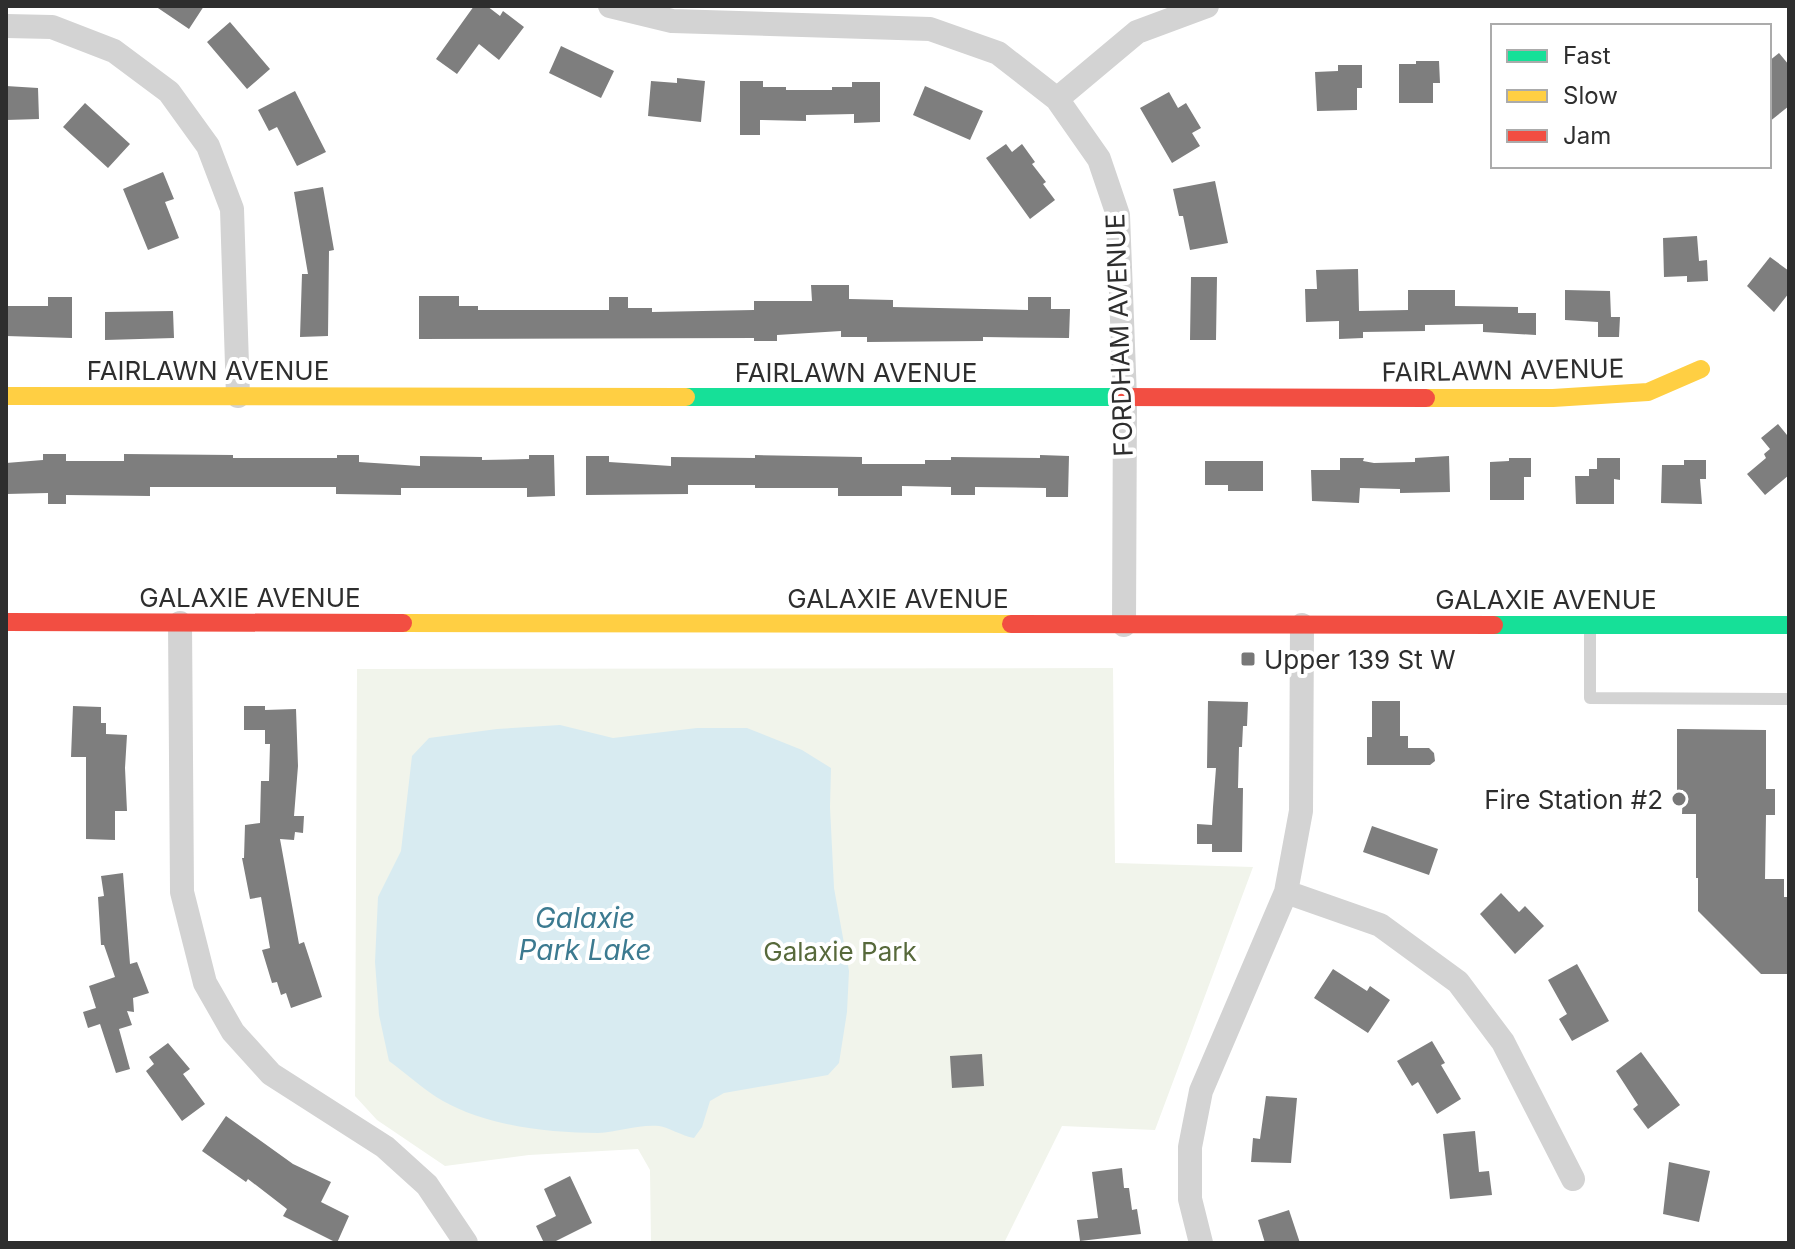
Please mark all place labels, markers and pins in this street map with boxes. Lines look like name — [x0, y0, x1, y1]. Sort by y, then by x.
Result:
place label: Upper 139 St W — [1264, 644, 1456, 675]
marker: Upper 139 St W — [1239, 650, 1257, 668]
place label: Fire Station #2 — [1484, 784, 1663, 815]
marker: Fire Station #2 — [1670, 790, 1688, 808]

